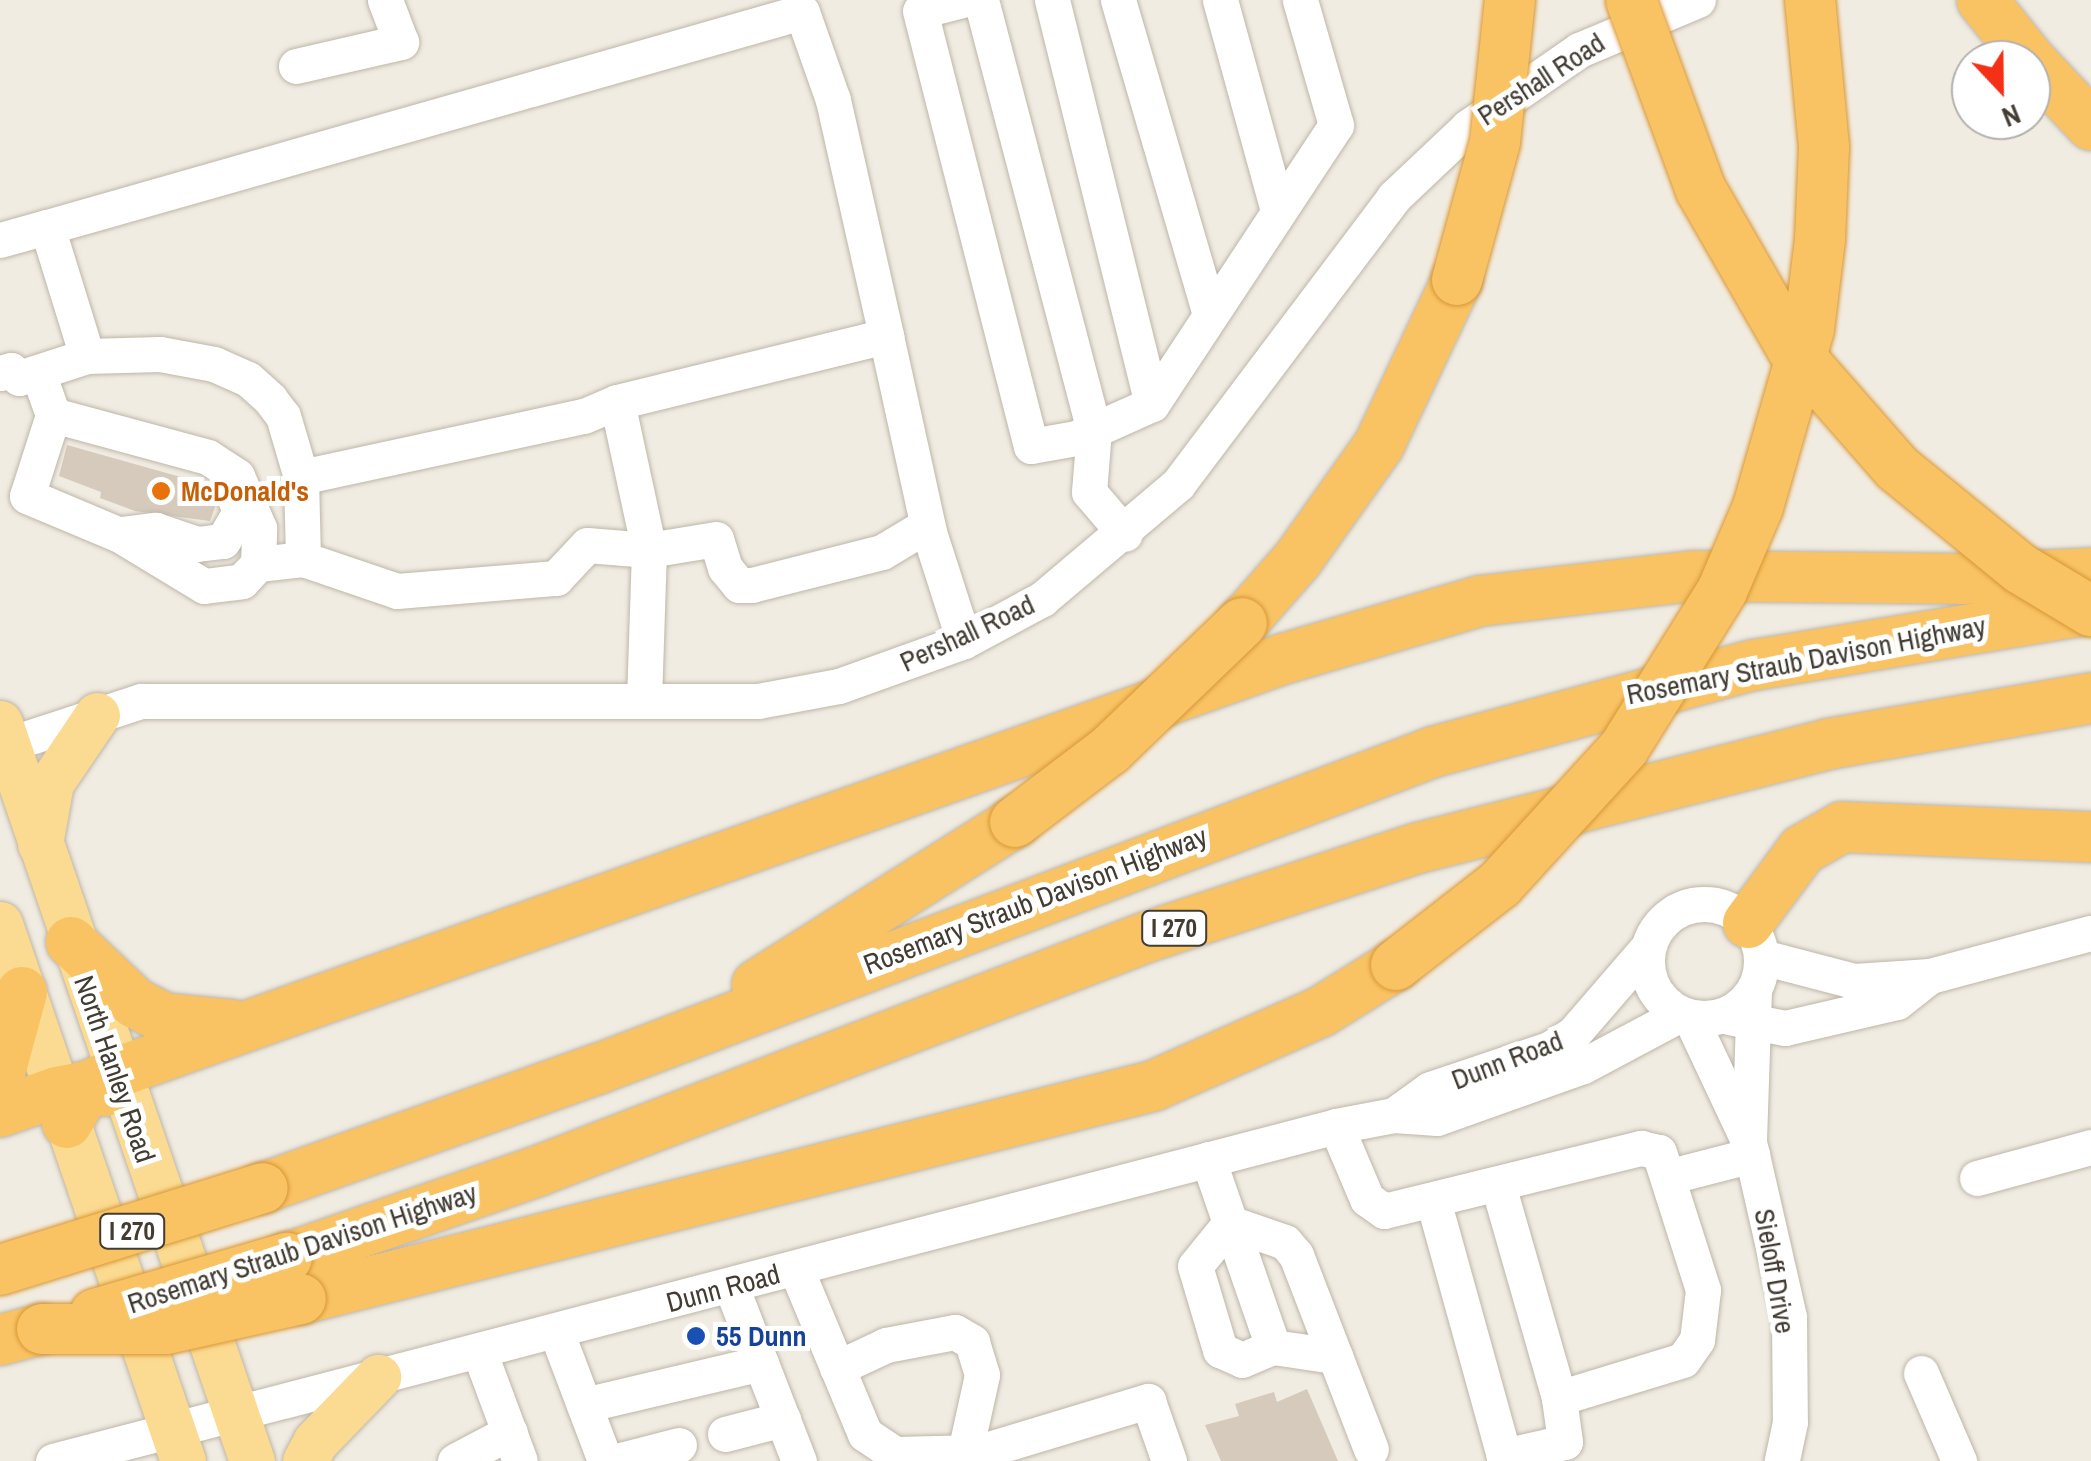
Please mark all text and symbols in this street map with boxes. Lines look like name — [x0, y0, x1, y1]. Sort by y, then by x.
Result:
street label: Pershall Road — [1471, 26, 1611, 132]
north arrow — [1951, 40, 2051, 140]
text: N — [1997, 95, 2026, 137]
place label: McDonald's — [181, 474, 309, 508]
marker: McDonald's — [150, 480, 172, 502]
street label: Pershall Road — [895, 587, 1039, 679]
street label: Rosemary Straub Davison Highway — [1624, 609, 1988, 711]
street label: Rosemary Straub Davison Highway — [859, 819, 1211, 981]
road number: I 270 — [1139, 908, 1209, 948]
street label: North Hanley Road — [67, 971, 163, 1167]
street label: Dunn Road — [1447, 1024, 1567, 1096]
street label: Rosemary Straub Davison Highway — [123, 1176, 481, 1320]
street label: Sieloff Drive — [1748, 1206, 1802, 1336]
road number: I 270 — [97, 1211, 167, 1251]
street label: Dunn Road — [663, 1257, 783, 1319]
place label: 55 Dunn — [716, 1319, 807, 1353]
marker: 55 Dunn — [685, 1325, 707, 1347]

